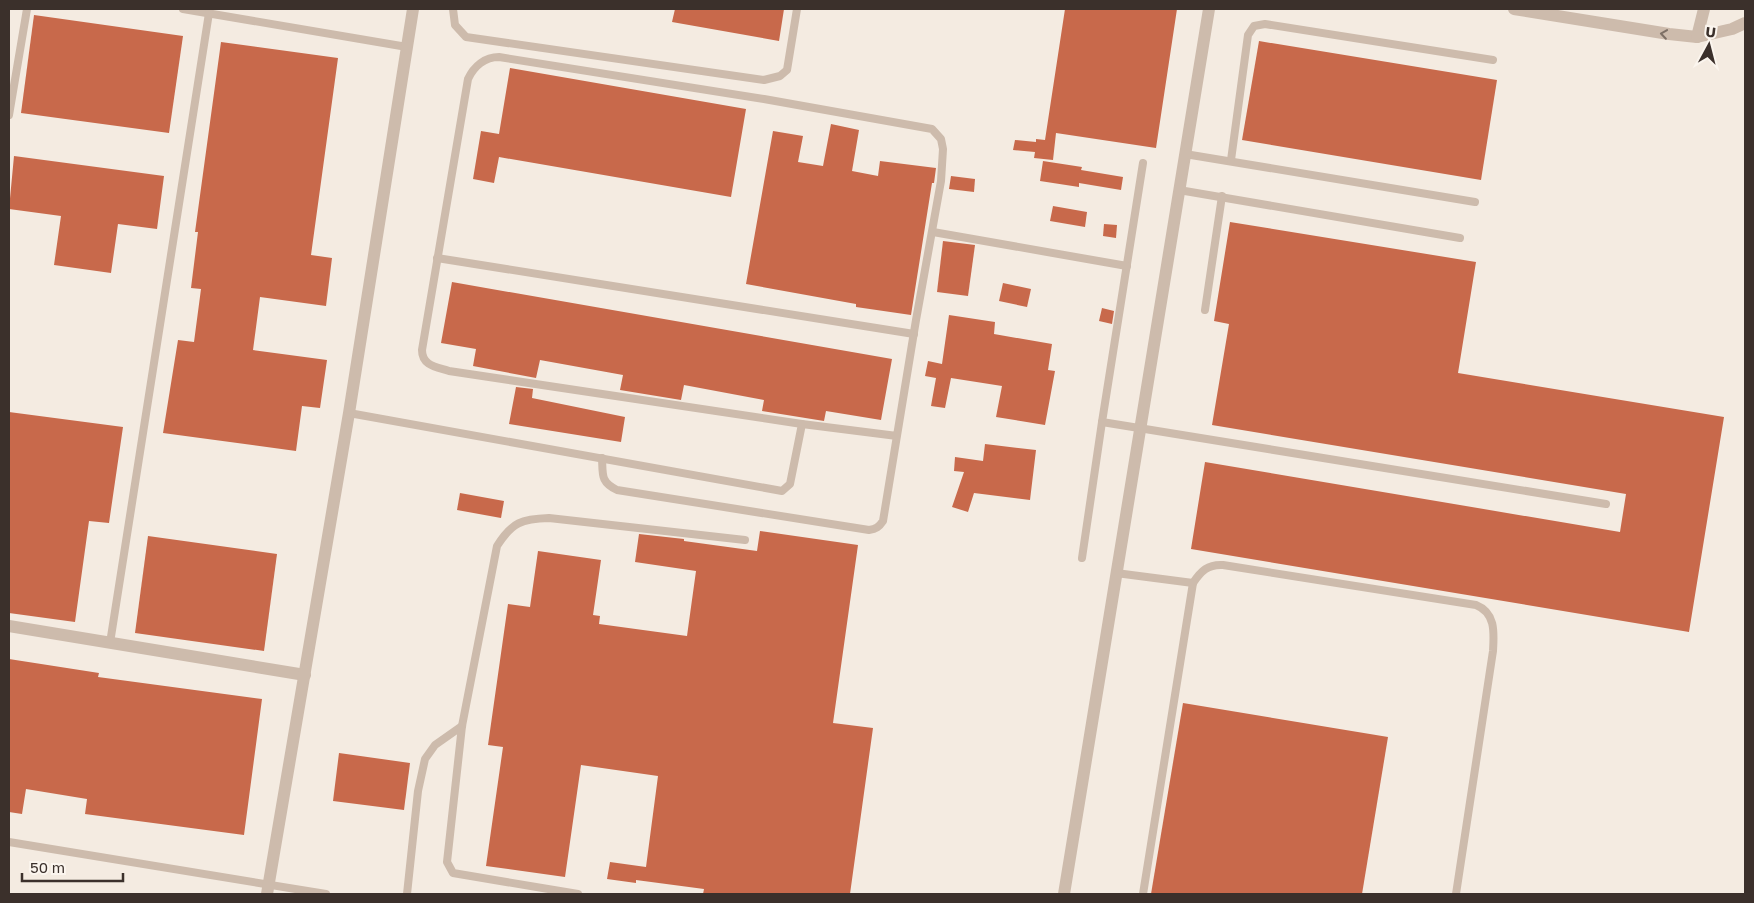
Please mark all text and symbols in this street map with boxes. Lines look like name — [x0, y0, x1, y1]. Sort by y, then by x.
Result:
north arrow — [1684, 20, 1734, 70]
text: U — [1705, 23, 1717, 41]
one-way arrow — [1660, 29, 1668, 39]
scale bar — [22, 850, 124, 882]
text: 50 m — [30, 858, 65, 876]

